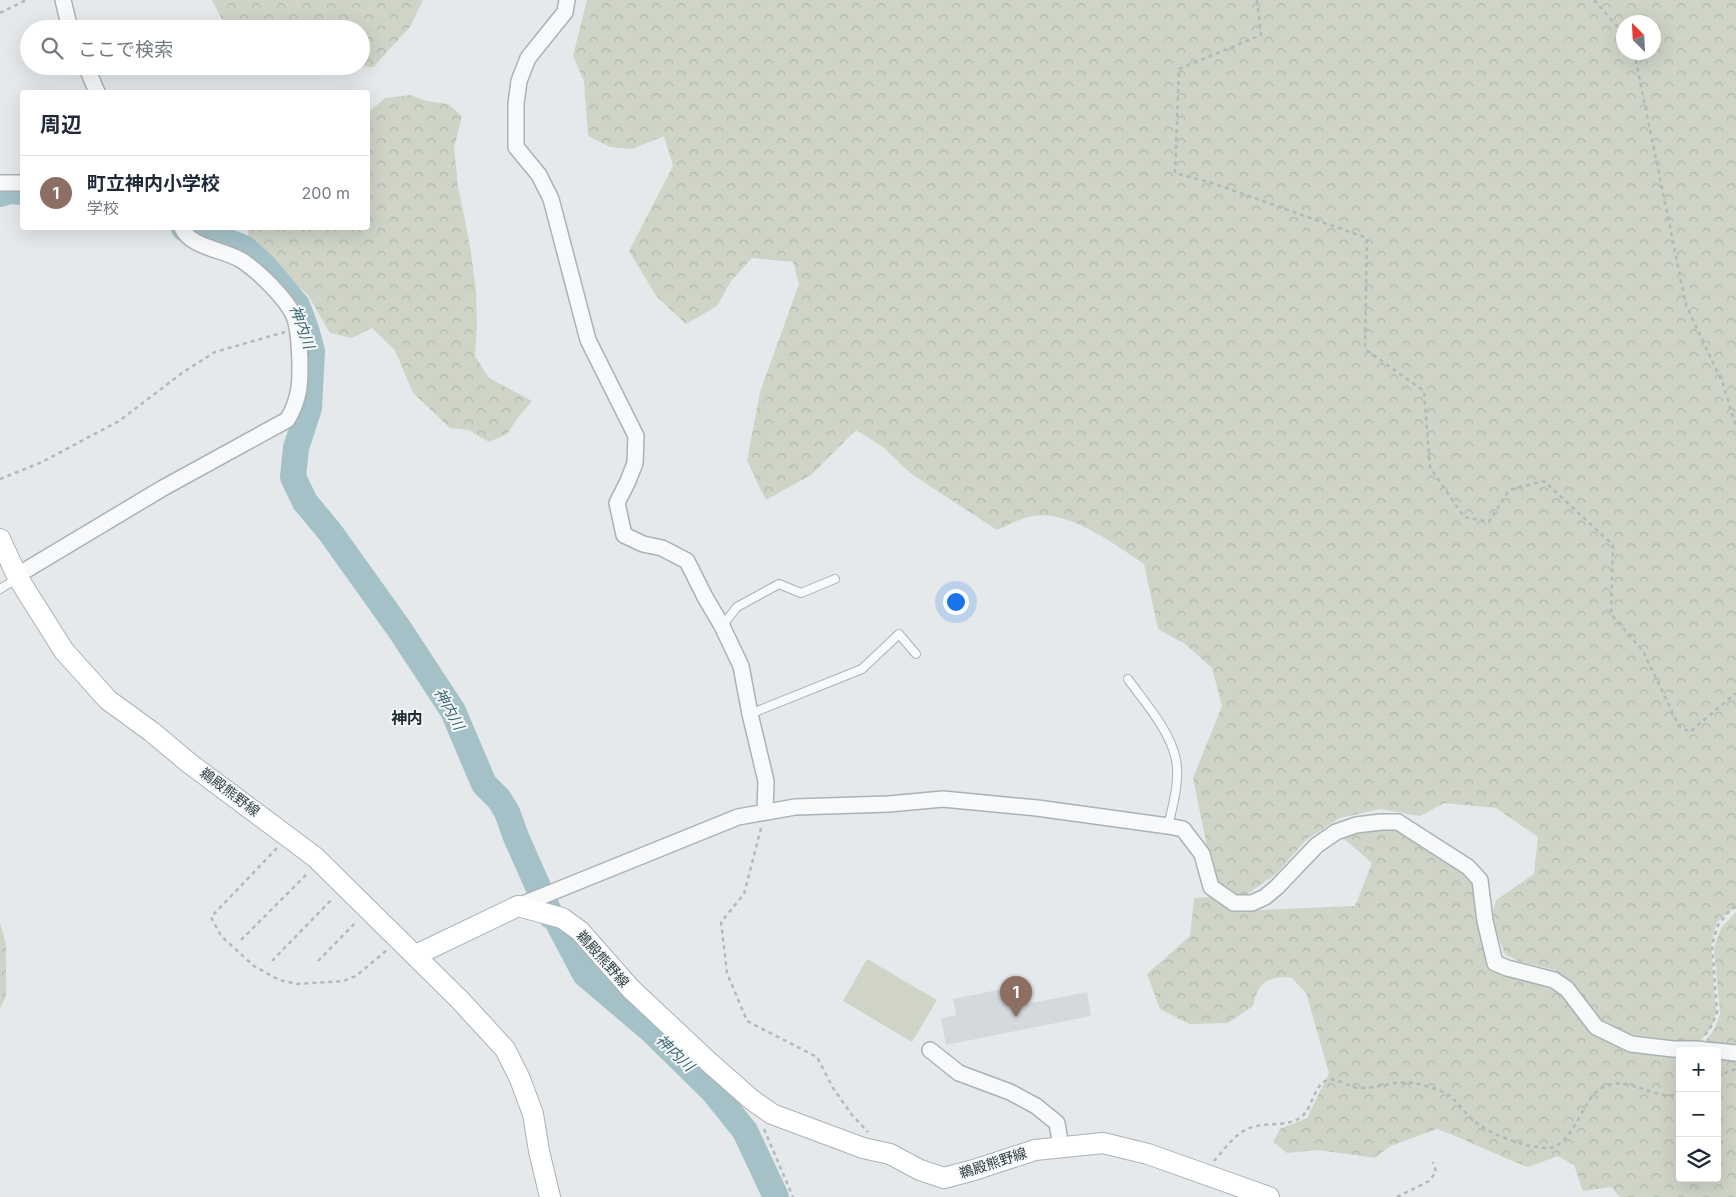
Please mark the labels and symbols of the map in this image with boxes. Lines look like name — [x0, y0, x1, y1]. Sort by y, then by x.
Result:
north arrow — [1616, 15, 1661, 60]
water label: 神内川 — [286, 302, 320, 353]
your location — [943, 589, 969, 615]
water label: 神内川 — [430, 684, 470, 735]
district label: 神内 — [391, 708, 423, 728]
street label: 鵜殿熊野線 — [197, 764, 263, 819]
street label: 鵜殿熊野線 — [574, 927, 633, 990]
pin: 1 — [1000, 976, 1032, 1017]
water label: 神内川 — [653, 1030, 700, 1076]
street label: 鵜殿熊野線 — [957, 1144, 1029, 1181]

